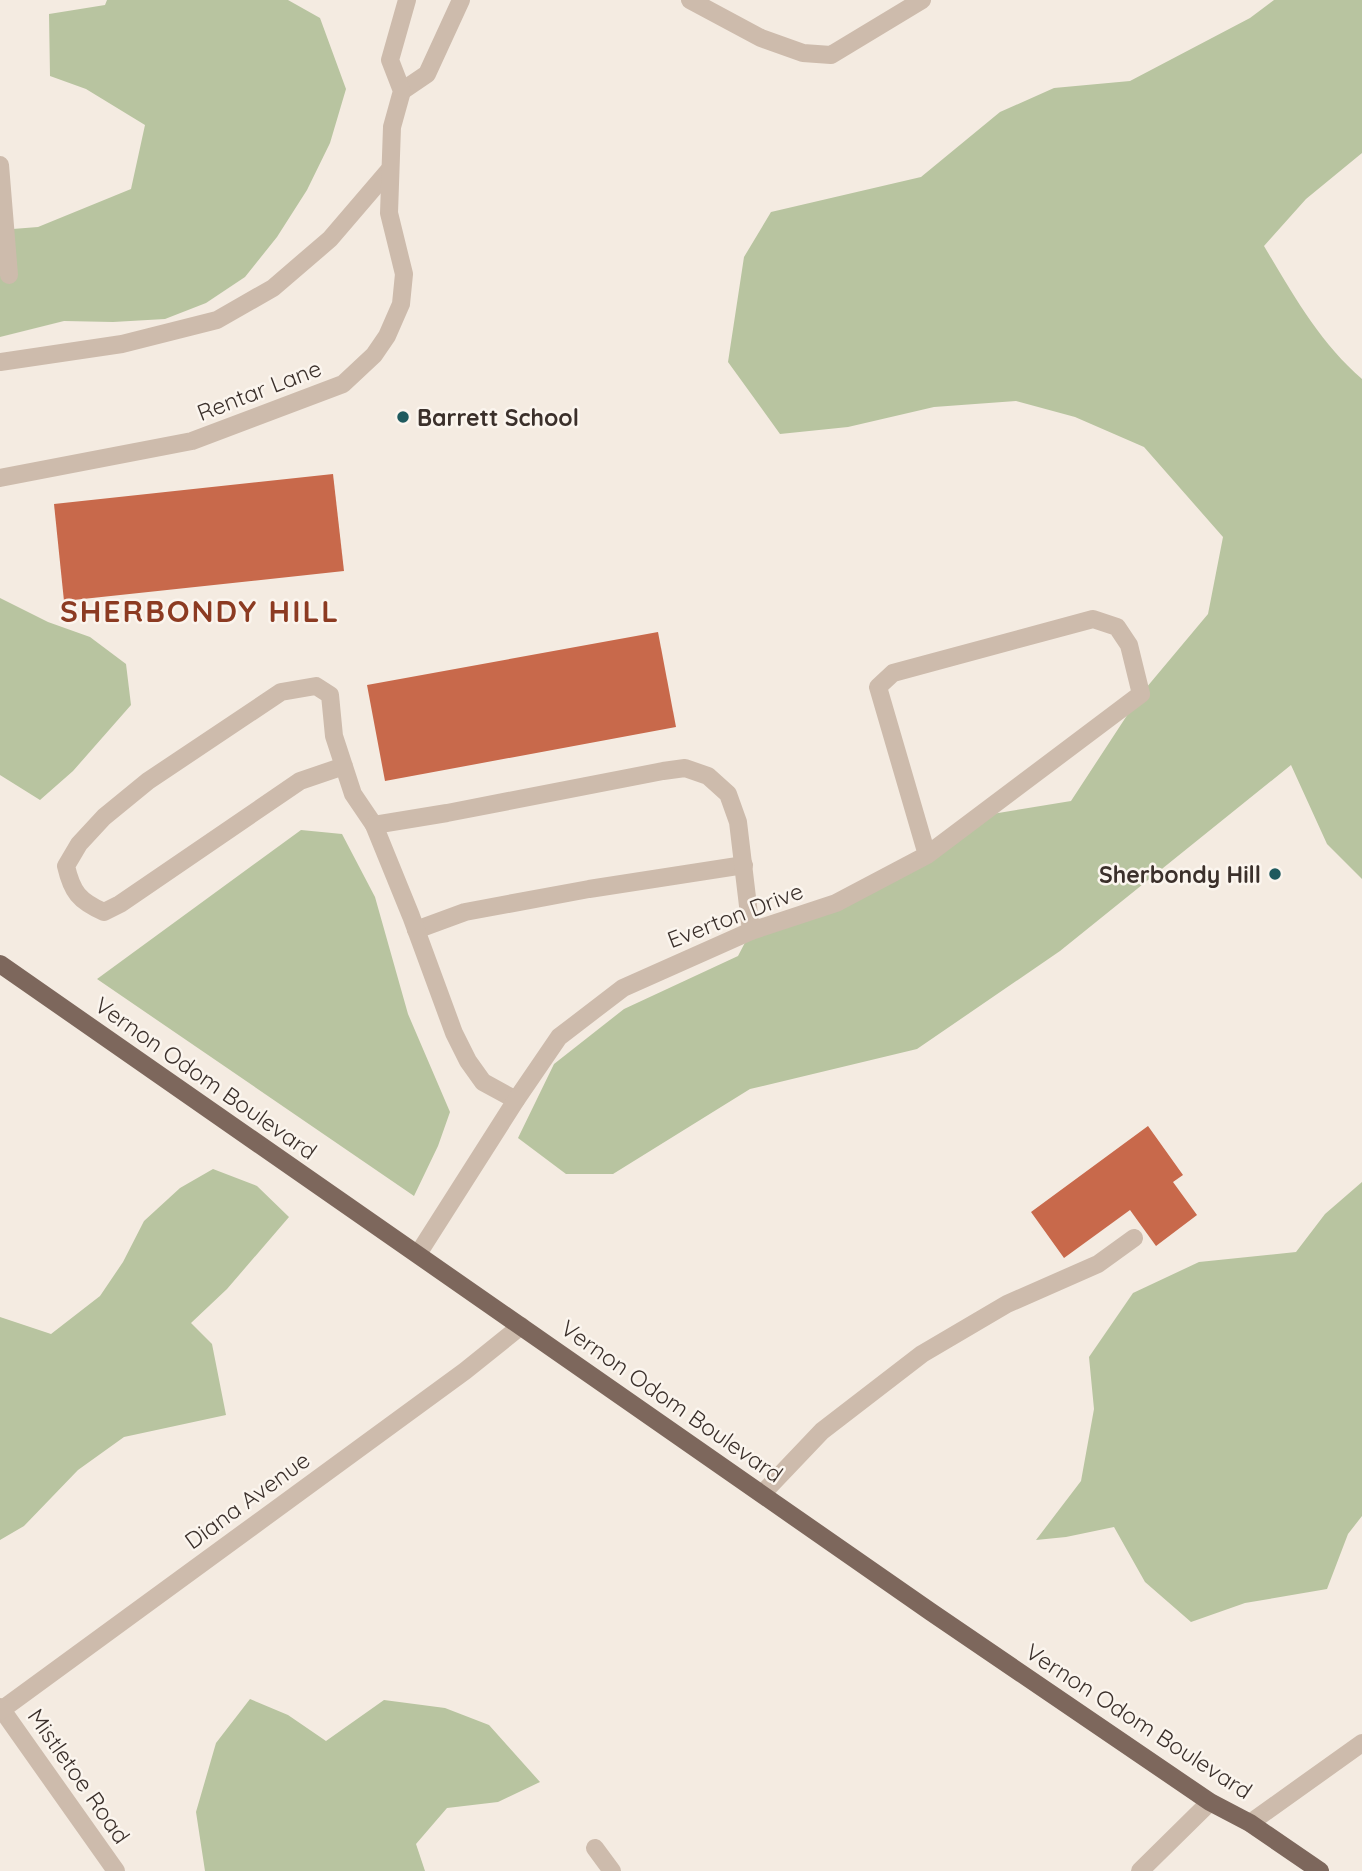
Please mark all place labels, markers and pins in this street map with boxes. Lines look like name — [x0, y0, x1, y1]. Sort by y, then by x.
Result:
place label: Barrett School — [417, 403, 579, 432]
marker: Barrett School — [395, 409, 411, 425]
place label: Sherbondy Hill — [1099, 860, 1261, 889]
marker: Sherbondy Hill — [1267, 866, 1283, 882]

